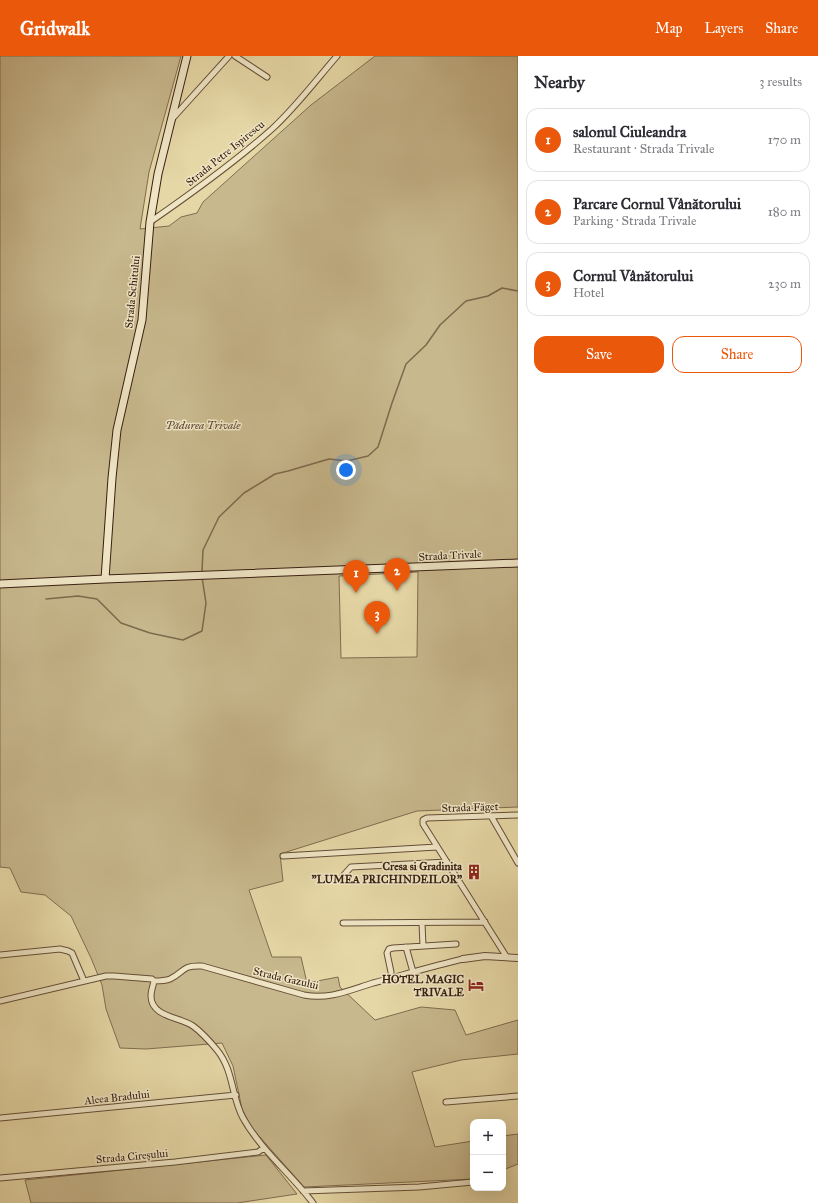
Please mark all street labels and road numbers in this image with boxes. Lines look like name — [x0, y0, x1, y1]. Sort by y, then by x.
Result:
street label: Strada Petre Ispirescu — [183, 118, 267, 189]
street label: Strada Schitului — [122, 255, 143, 329]
street label: Strada Trivale — [418, 547, 482, 564]
street label: Strada Făget — [441, 800, 499, 815]
street label: Strada Gazului — [252, 965, 320, 992]
street label: Aleea Bradului — [83, 1088, 150, 1108]
street label: Strada Cireșului — [95, 1147, 169, 1166]

